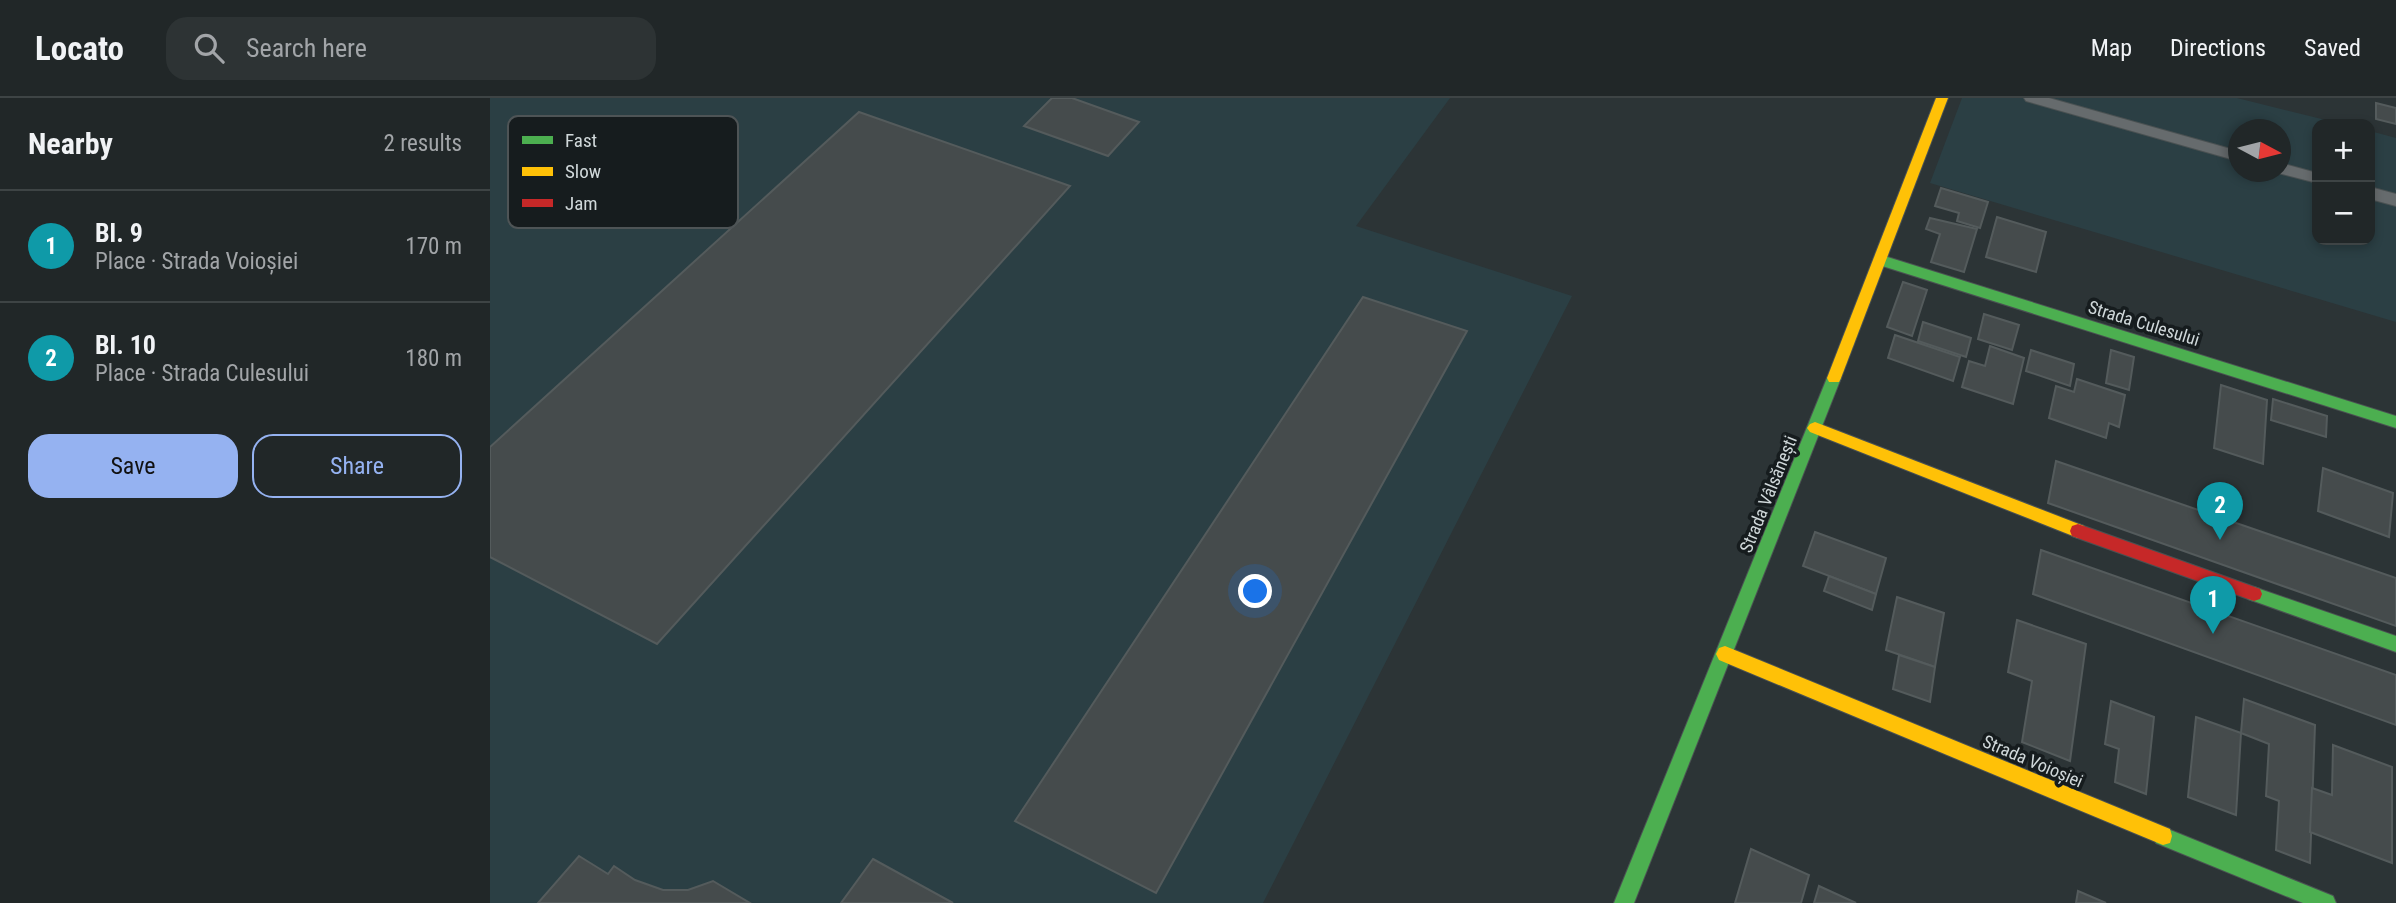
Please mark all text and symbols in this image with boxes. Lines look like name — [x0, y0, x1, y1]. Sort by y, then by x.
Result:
search box — [166, 17, 656, 80]
text: Locato — [35, 29, 124, 68]
icon: search — [190, 29, 228, 67]
text: Search here — [246, 33, 367, 63]
text: Map — [2091, 34, 2132, 62]
text: Directions — [2170, 34, 2266, 62]
text: Saved — [2304, 34, 2361, 62]
legend — [508, 116, 738, 228]
north arrow — [2228, 119, 2291, 182]
map controls — [2312, 119, 2375, 245]
button: + — [2312, 119, 2375, 182]
text: Nearby — [28, 126, 113, 161]
text: Fast — [565, 129, 597, 152]
text: 2 results — [384, 130, 462, 157]
text: Slow — [565, 160, 601, 183]
button: − — [2312, 182, 2375, 245]
text: Jam — [565, 192, 598, 215]
text: Bl. 9 — [95, 218, 143, 248]
text: 1 — [45, 233, 57, 260]
text: 170 m — [405, 233, 462, 260]
text: Place · Strada Voioșiei — [95, 248, 298, 275]
street label: Strada Culesului — [2086, 296, 2202, 350]
text: Bl. 10 — [95, 330, 156, 360]
text: 2 — [45, 345, 57, 372]
text: 180 m — [405, 345, 462, 372]
text: Place · Strada Culesului — [95, 360, 309, 387]
street label: Strada Vâlsănești — [1735, 432, 1802, 556]
button: Save — [28, 434, 238, 498]
button: Share — [252, 434, 462, 498]
pin: 2 — [2197, 482, 2243, 540]
your location — [1238, 574, 1272, 608]
pin: 1 — [2190, 576, 2236, 634]
street label: Strada Voioșiei — [1979, 730, 2086, 792]

